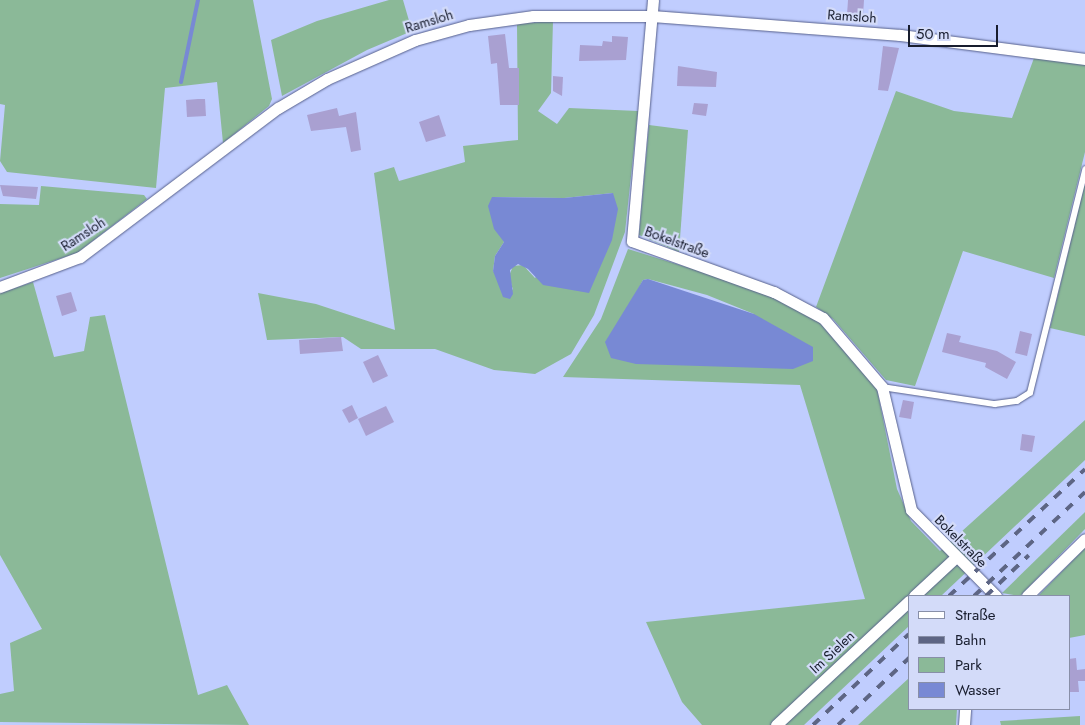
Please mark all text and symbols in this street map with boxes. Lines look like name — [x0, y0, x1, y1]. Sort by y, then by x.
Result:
street label: Ramsloh — [403, 6, 455, 36]
street label: Ramsloh — [827, 6, 877, 26]
scale bar — [910, 15, 1000, 47]
text: 50 m — [916, 23, 950, 45]
street label: Ramsloh — [58, 214, 108, 254]
street label: Bokelstraße — [642, 223, 712, 261]
street label: Bokelstraße — [931, 511, 991, 571]
legend — [908, 595, 1070, 710]
text: Straße — [955, 604, 995, 626]
street label: Im Sielen — [806, 627, 858, 677]
text: Bahn — [955, 629, 986, 651]
text: Park — [955, 654, 982, 676]
text: Wasser — [955, 679, 1001, 701]

